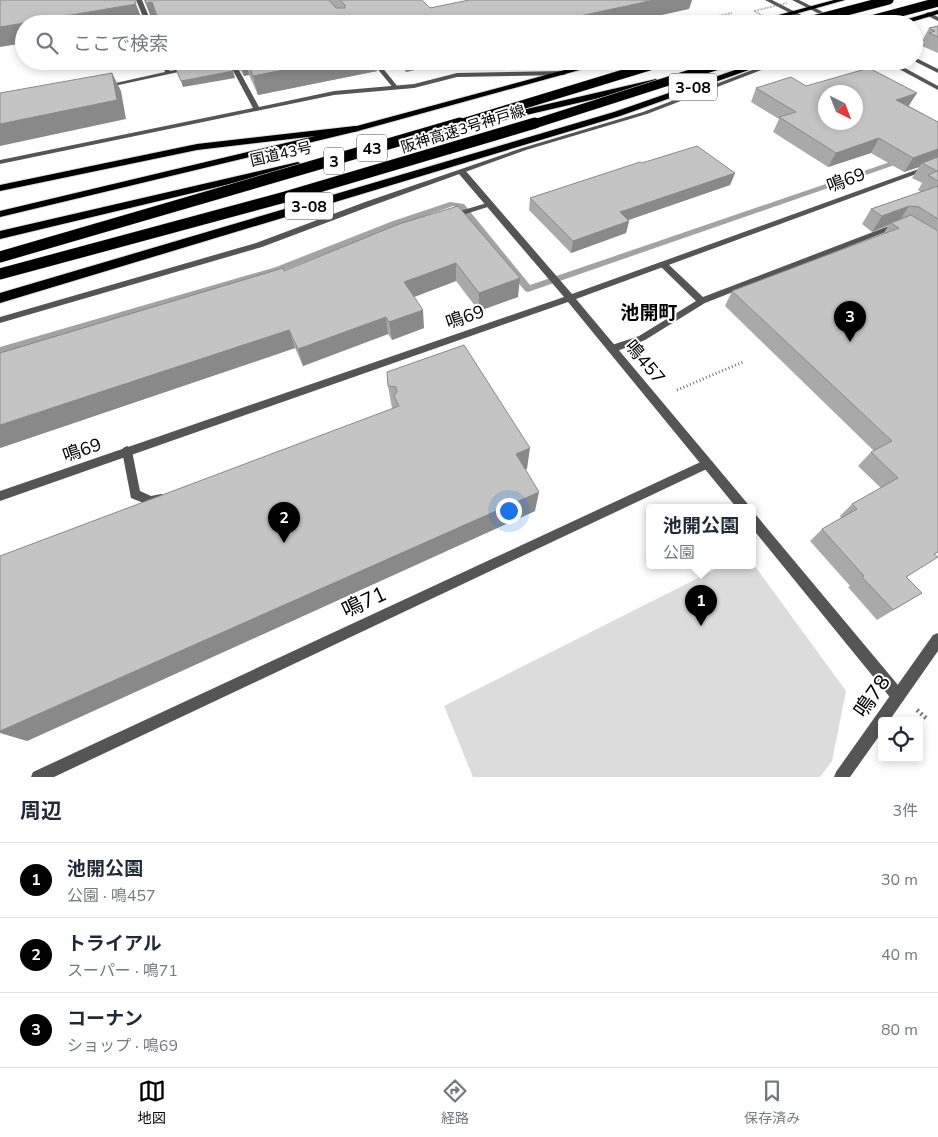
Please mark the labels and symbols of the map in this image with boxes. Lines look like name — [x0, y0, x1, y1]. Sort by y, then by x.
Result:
road number: 3-08 — [669, 74, 717, 100]
north arrow — [818, 85, 863, 130]
street label: 阪神高速3号神戸線 — [398, 101, 528, 157]
road number: 43 — [357, 134, 387, 162]
street label: 国道43号 — [248, 137, 314, 171]
road number: 3 — [324, 148, 344, 175]
street label: 鳴69 — [823, 162, 869, 198]
road number: 3-08 — [285, 192, 333, 220]
street label: 鳴69 — [442, 299, 488, 335]
district label: 池開町 — [620, 300, 678, 326]
pin: 3 — [834, 301, 866, 342]
street label: 鳴457 — [620, 335, 670, 389]
street label: 鳴69 — [59, 432, 105, 468]
your location — [496, 498, 522, 524]
pin: 2 — [268, 502, 300, 543]
street label: 鳴71 — [337, 580, 391, 624]
pin: 1 — [685, 585, 717, 626]
street label: 鳴78 — [847, 669, 897, 723]

